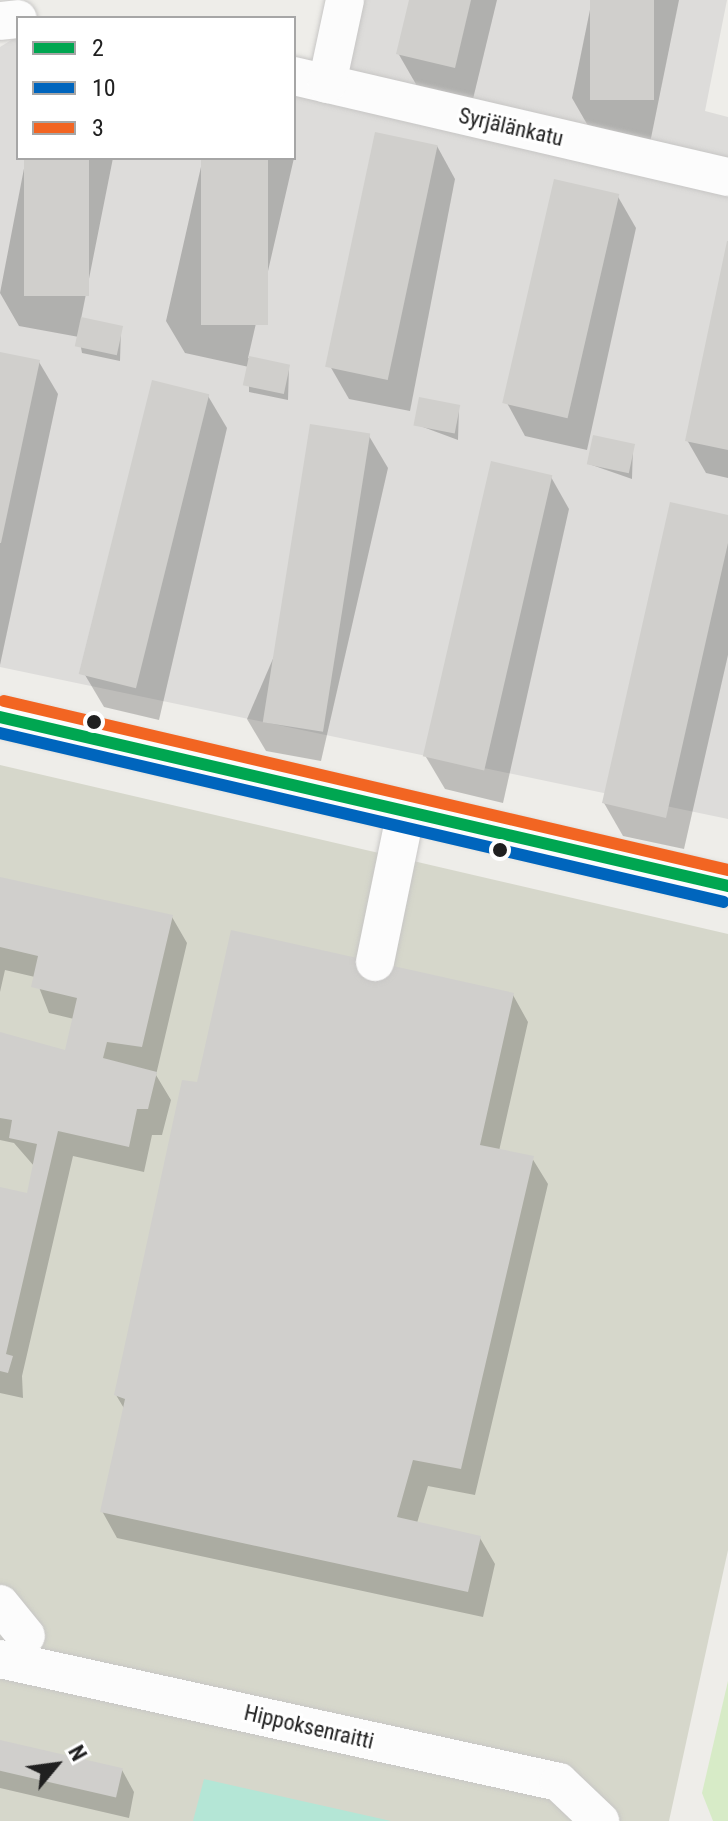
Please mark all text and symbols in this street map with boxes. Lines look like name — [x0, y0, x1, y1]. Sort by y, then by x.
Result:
legend — [16, 16, 296, 160]
text: 2 — [92, 34, 104, 62]
text: 10 — [92, 74, 116, 102]
street label: Syrjälänkatu — [456, 102, 566, 152]
text: 3 — [92, 114, 104, 142]
unlabelled marker — [86, 714, 102, 730]
unlabelled marker — [492, 842, 508, 858]
street label: Hippoksenraitti — [242, 1699, 376, 1755]
north arrow — [16, 1725, 96, 1805]
text: N — [63, 1741, 92, 1765]

